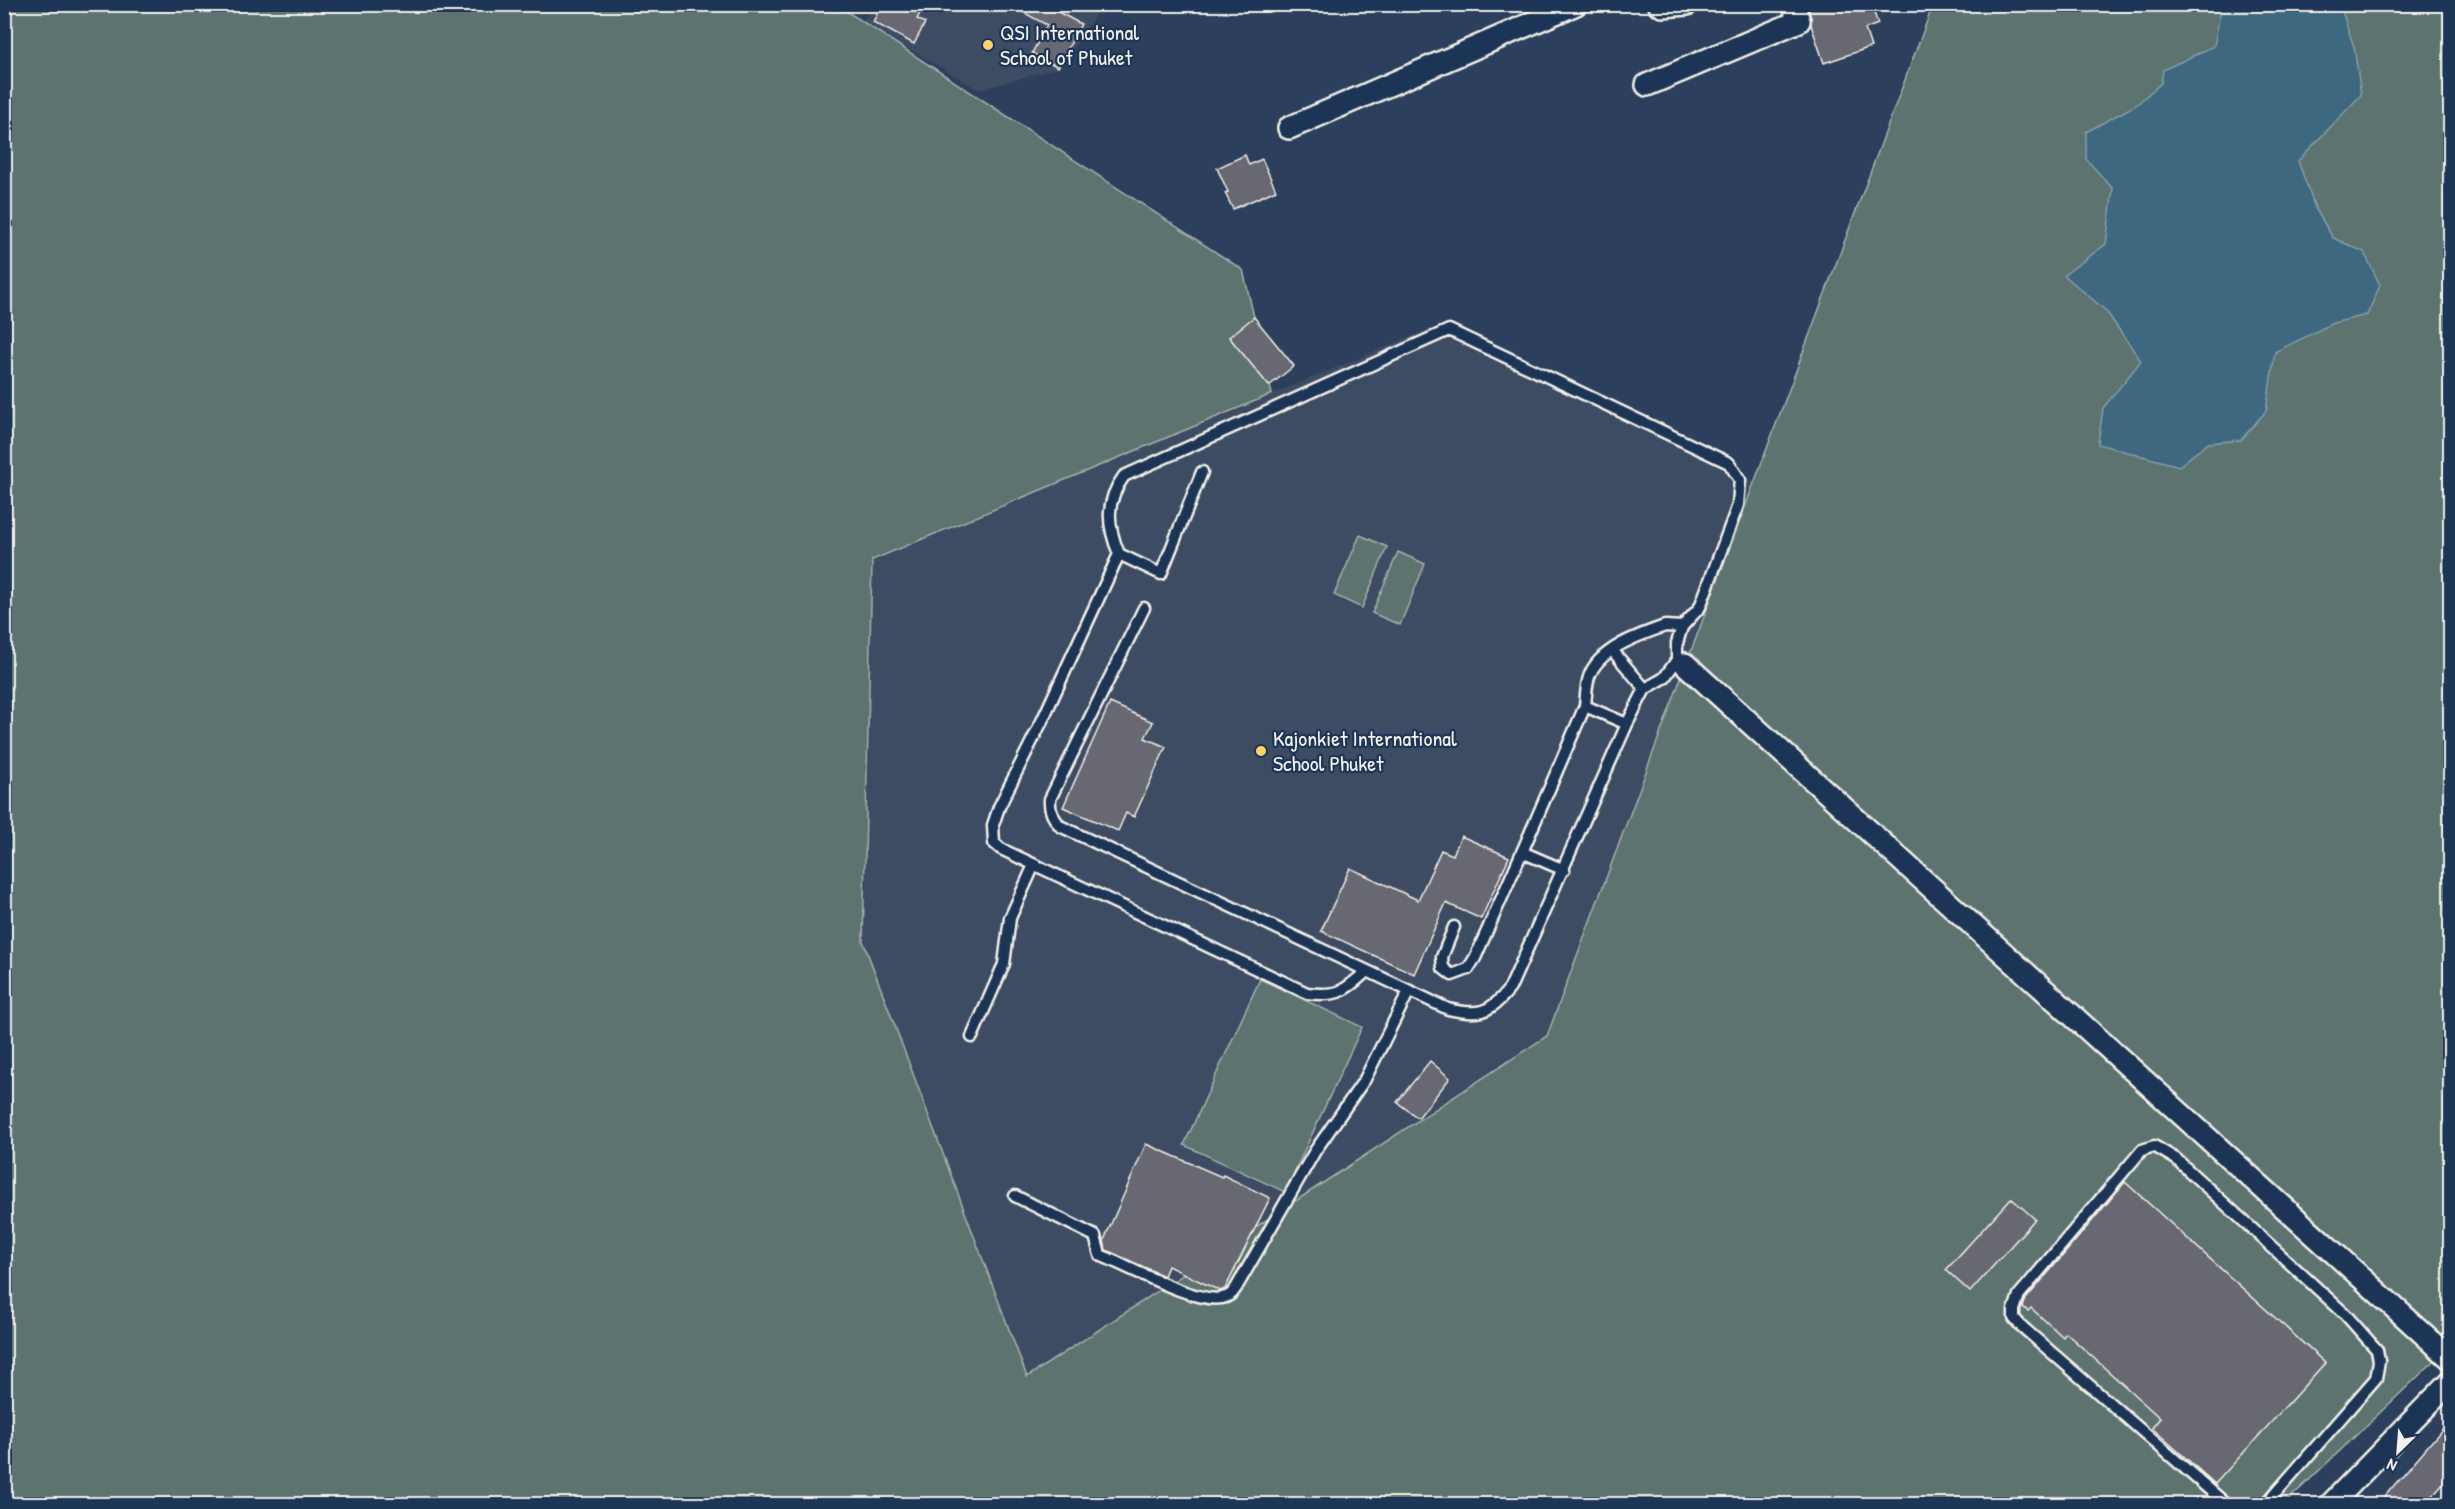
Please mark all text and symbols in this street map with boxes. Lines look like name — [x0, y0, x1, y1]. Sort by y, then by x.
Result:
place label: QSI International School of Phuket — [1000, 17, 1139, 72]
marker: QSI International School of Phuket — [981, 38, 995, 52]
place label: Kajonkiet International School Phuket — [1273, 723, 1457, 778]
marker: Kajonkiet International School Phuket — [1254, 744, 1268, 758]
north arrow — [2368, 1422, 2428, 1482]
text: N — [2383, 1454, 2400, 1477]

